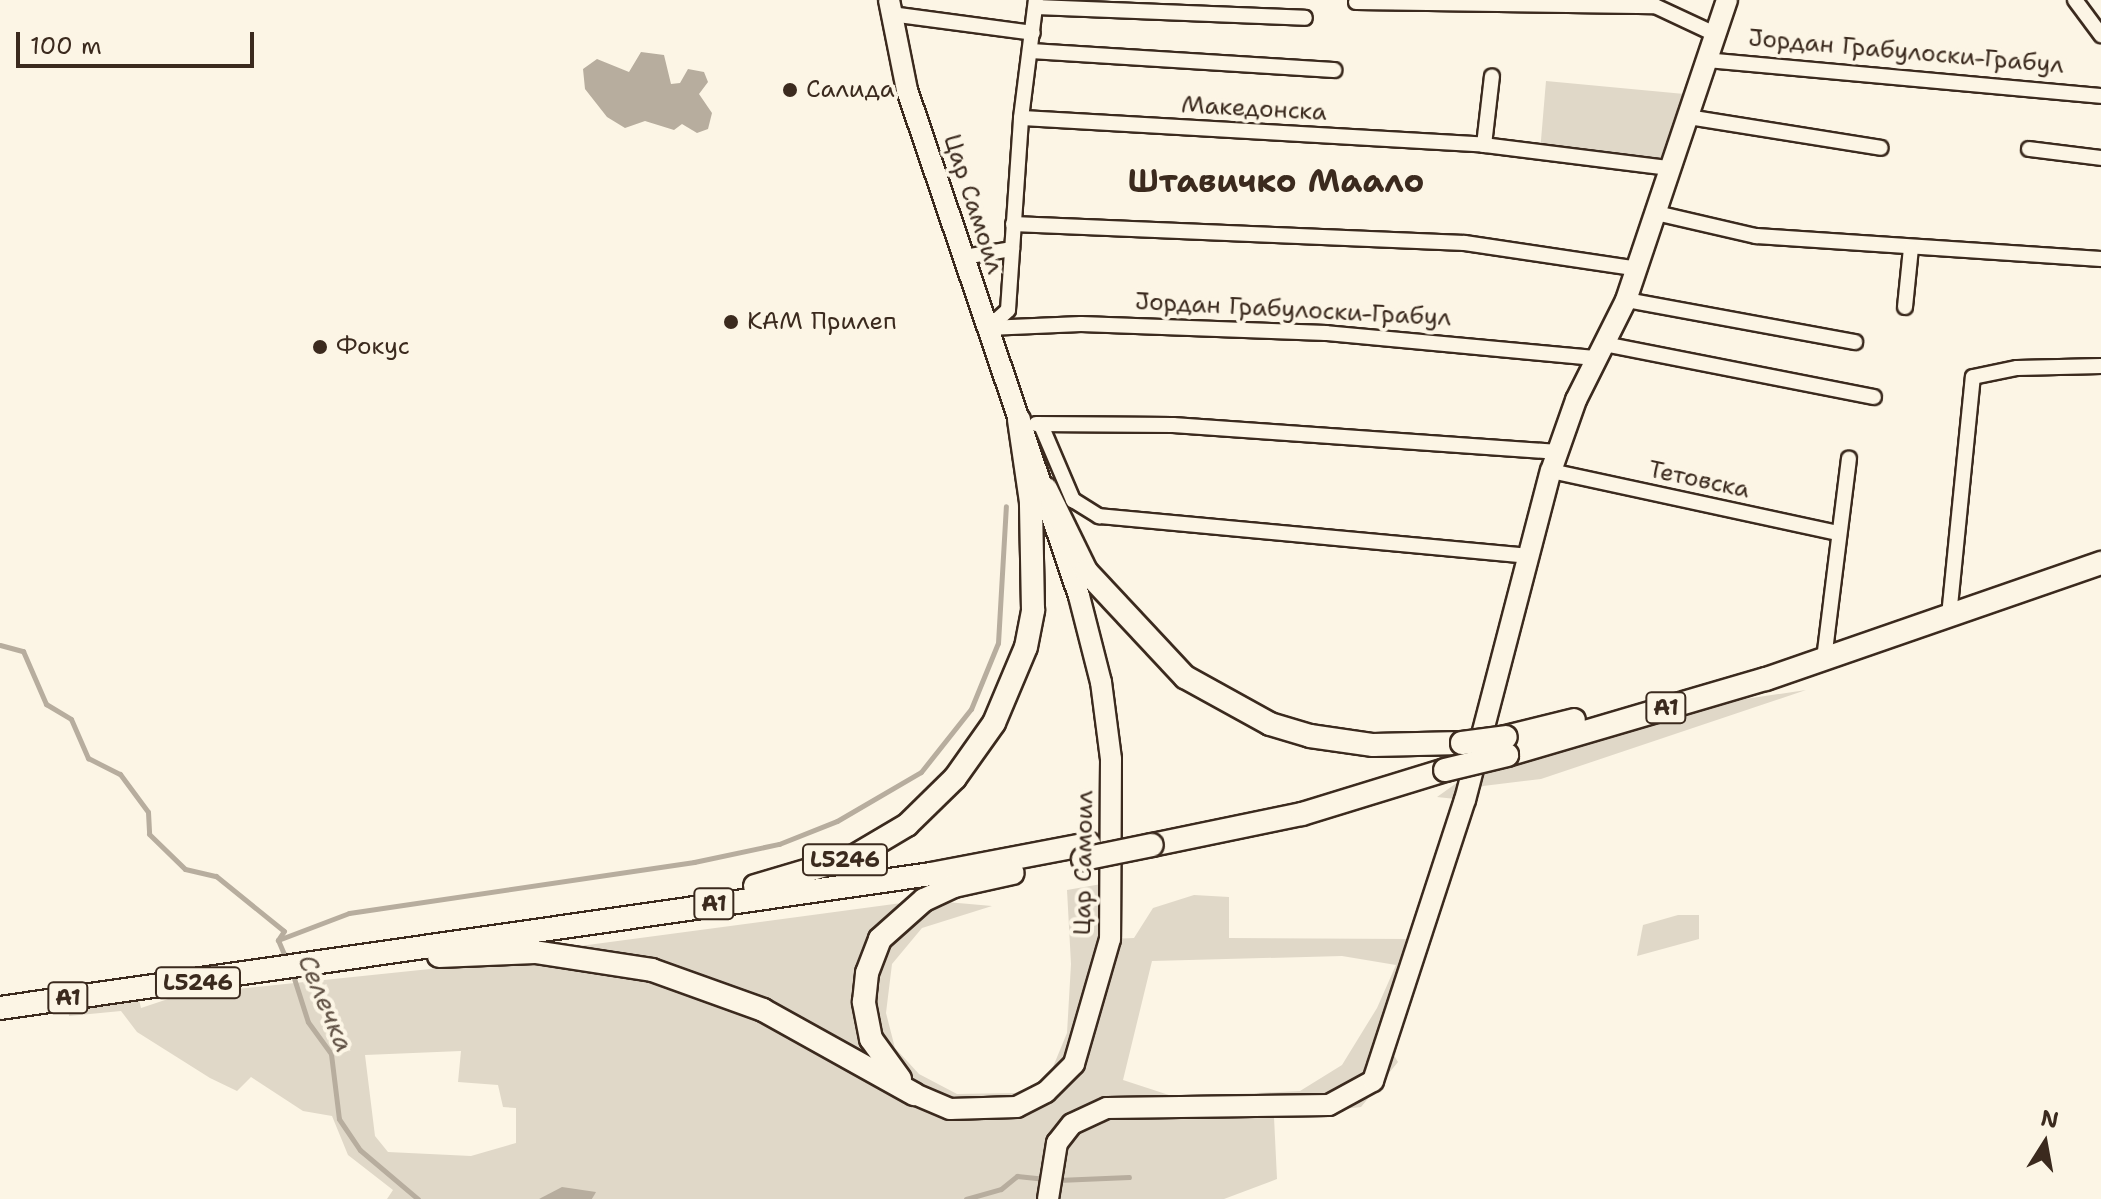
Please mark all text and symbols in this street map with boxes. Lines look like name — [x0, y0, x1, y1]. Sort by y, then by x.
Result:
scale bar — [20, 16, 258, 66]
street label: Јордан Грабулоски-Грабул — [1747, 24, 2065, 80]
text: 100 m — [30, 30, 102, 62]
place label: Салида — [806, 76, 895, 104]
marker: Салида — [781, 81, 799, 99]
street label: Македонска — [1181, 91, 1327, 127]
street label: Цар Самоил — [937, 131, 1009, 277]
district label: Штавичко Маало — [1128, 162, 1424, 200]
street label: Јордан Грабулоски-Грабул — [1134, 287, 1452, 333]
place label: КАМ Прилеп — [747, 308, 897, 336]
marker: КАМ Прилеп — [722, 313, 740, 331]
place label: Фокус — [336, 333, 410, 361]
marker: Фокус — [311, 338, 329, 356]
street label: Тетовска — [1646, 455, 1752, 505]
road number: A1 — [1644, 690, 1688, 726]
street label: Цар Самоил — [1068, 790, 1100, 936]
road number: L5246 — [801, 842, 889, 878]
road number: A1 — [692, 886, 736, 922]
water label: Селечка — [292, 950, 360, 1056]
road number: L5246 — [154, 965, 242, 1001]
road number: A1 — [46, 980, 90, 1016]
north arrow — [2005, 1103, 2085, 1183]
text: N — [2038, 1103, 2061, 1135]

